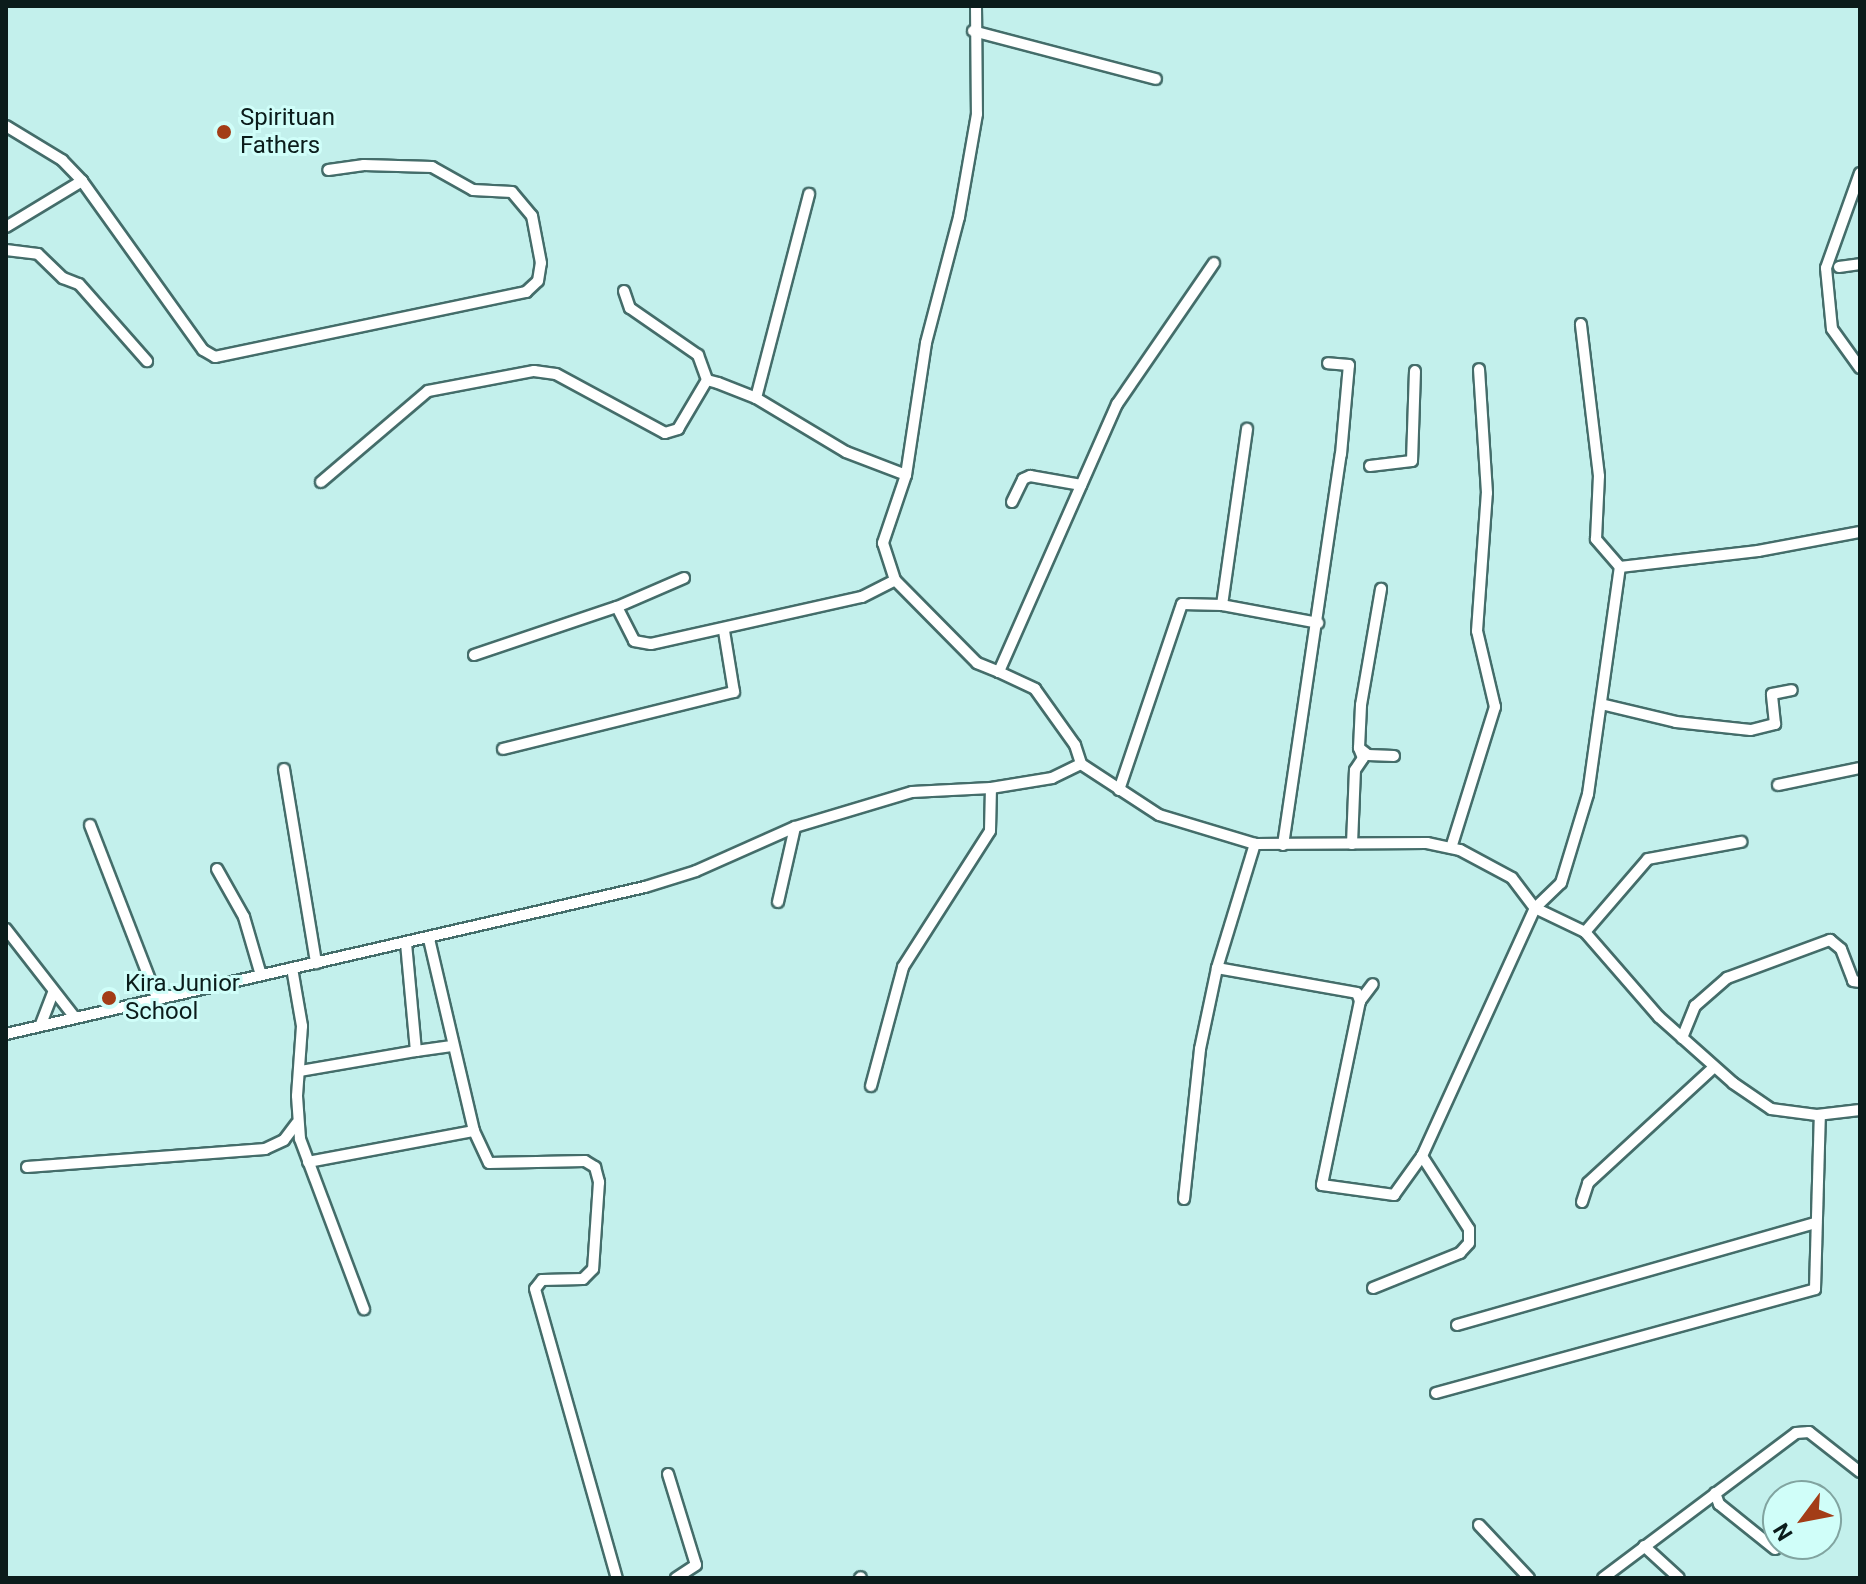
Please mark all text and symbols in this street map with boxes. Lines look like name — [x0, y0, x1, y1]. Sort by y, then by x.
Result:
place label: Spirituan Fathers — [240, 104, 335, 160]
marker: Spirituan Fathers — [215, 123, 233, 141]
place label: Kira Junior School — [125, 970, 240, 1026]
marker: Kira Junior School — [100, 989, 118, 1007]
north arrow — [1762, 1480, 1842, 1560]
text: N — [1768, 1519, 1798, 1545]

